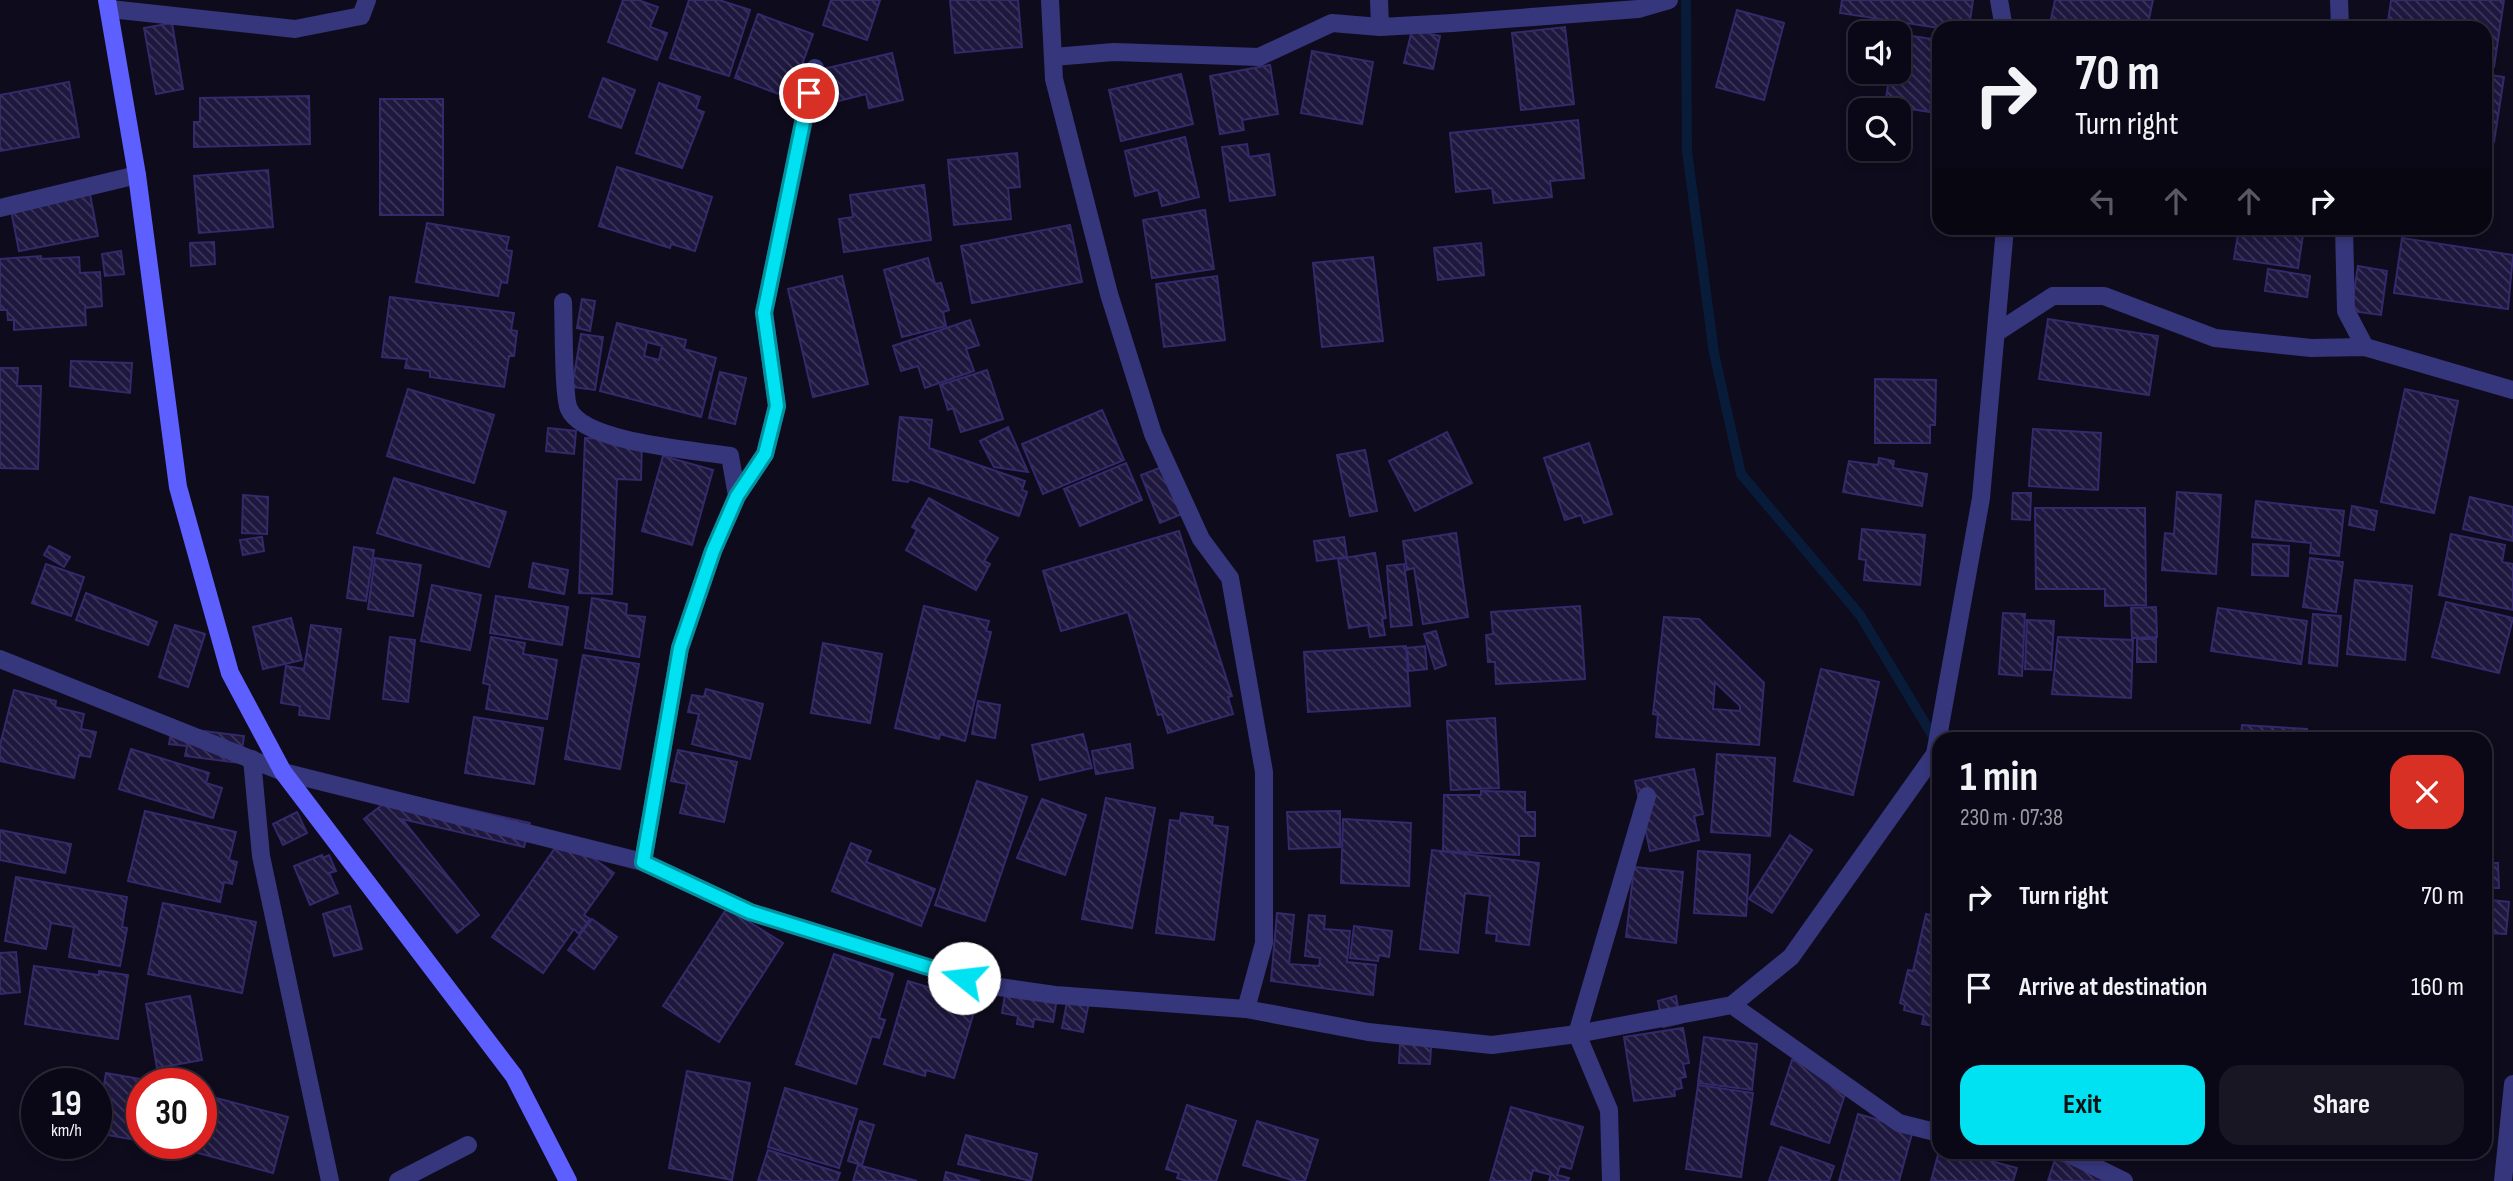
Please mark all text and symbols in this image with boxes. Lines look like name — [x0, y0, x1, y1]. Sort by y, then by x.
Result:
map controls — [1848, 21, 1911, 161]
button: sound — [1848, 21, 1911, 84]
text: 70 m — [2075, 45, 2160, 104]
icon: right — [1960, 49, 2051, 140]
pin — [779, 63, 839, 123]
icon: arrive — [790, 74, 828, 112]
button: search — [1848, 98, 1911, 161]
text: Turn right — [2075, 105, 2179, 144]
icon: left — [2084, 182, 2122, 220]
icon: ahead — [2157, 182, 2195, 220]
icon: ahead — [2230, 182, 2268, 220]
icon: right — [2303, 182, 2341, 220]
text: 1 min — [1960, 752, 2038, 803]
button: close — [2390, 755, 2464, 829]
text: 230 m · 07:38 — [1960, 804, 2063, 832]
icon: right — [1960, 878, 1998, 916]
text: Turn right — [2019, 881, 2108, 912]
text: 70 m — [2421, 881, 2464, 912]
position arrow — [927, 941, 1001, 1015]
icon: arrive — [1960, 969, 1998, 1007]
text: Arrive at destination — [2019, 972, 2207, 1003]
text: 160 m — [2411, 972, 2464, 1003]
button: Exit — [1960, 1065, 2205, 1145]
button: Share — [2219, 1065, 2464, 1145]
speed limit sign: 30 — [126, 1068, 217, 1159]
text: 19 — [51, 1083, 82, 1126]
text: km/h — [51, 1120, 82, 1141]

